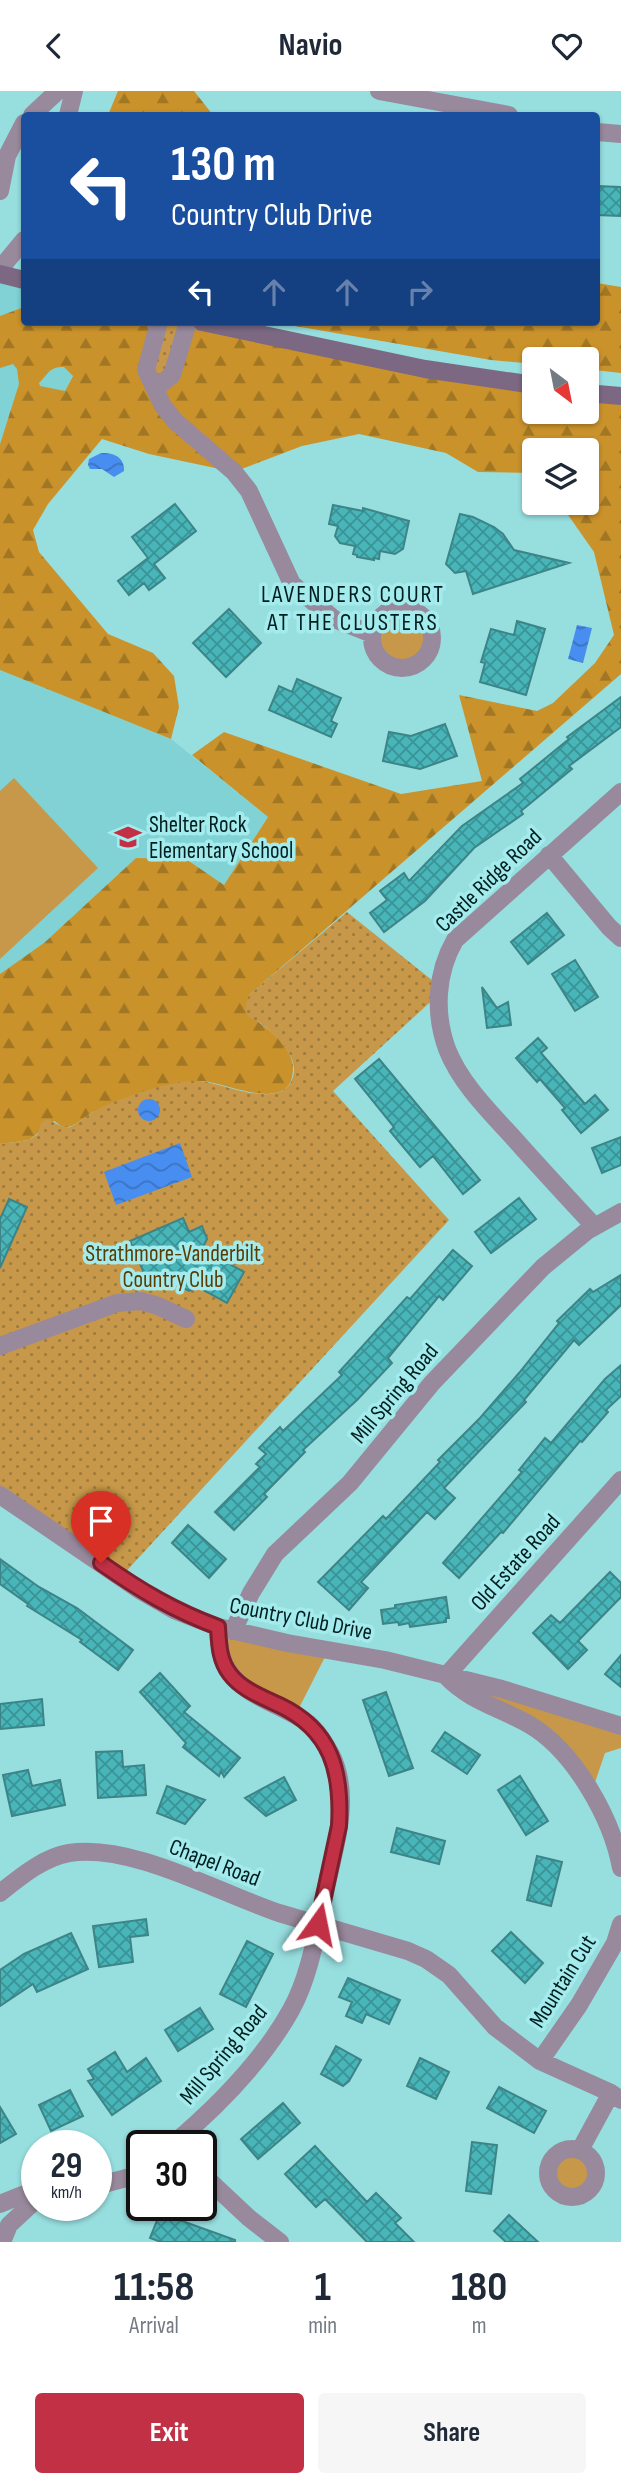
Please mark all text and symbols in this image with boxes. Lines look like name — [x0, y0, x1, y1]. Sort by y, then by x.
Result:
text: Navio — [279, 26, 342, 65]
icon: back — [35, 27, 73, 65]
icon: heart — [548, 27, 586, 65]
text: 130 m — [171, 136, 276, 195]
icon: left — [56, 140, 147, 231]
text: Country Club Drive — [171, 196, 373, 235]
icon: left — [182, 273, 220, 311]
icon: ahead — [255, 273, 293, 311]
icon: ahead — [328, 273, 366, 311]
icon: right — [401, 273, 439, 311]
north arrow — [522, 347, 598, 423]
map controls — [522, 347, 599, 515]
button: layers — [522, 438, 599, 515]
district label: LAVENDERS COURT AT THE CLUSTERS — [261, 580, 445, 637]
place label: Shelter Rock Elementary School — [149, 811, 293, 865]
school or university icon: Shelter Rock Elementary School — [113, 822, 143, 852]
street label: Castle Ridge Road — [430, 823, 548, 938]
park label: Strathmore-Vanderbilt Country Club — [85, 1240, 261, 1294]
street label: Mill Spring Road — [345, 1338, 445, 1449]
pin — [71, 1491, 131, 1563]
icon: arrive — [82, 1502, 120, 1540]
street label: Old Estate Road — [465, 1509, 566, 1617]
street label: Country Club Drive — [227, 1591, 375, 1647]
street label: Chapel Road — [165, 1833, 264, 1893]
position arrow — [281, 1887, 355, 1961]
street label: Mountain Cut — [523, 1930, 602, 2033]
street label: Mill Spring Road — [174, 1999, 274, 2110]
speed limit sign: 30 — [126, 2130, 217, 2221]
text: 29 — [51, 2145, 82, 2188]
text: km/h — [51, 2182, 82, 2203]
text: 11:58 — [114, 2262, 194, 2313]
text: 1 — [314, 2262, 331, 2313]
text: 180 — [451, 2262, 507, 2313]
text: Arrival — [129, 2312, 179, 2340]
text: min — [308, 2312, 337, 2340]
text: m — [472, 2312, 486, 2340]
button: Exit — [35, 2393, 304, 2473]
button: Share — [318, 2393, 586, 2473]

